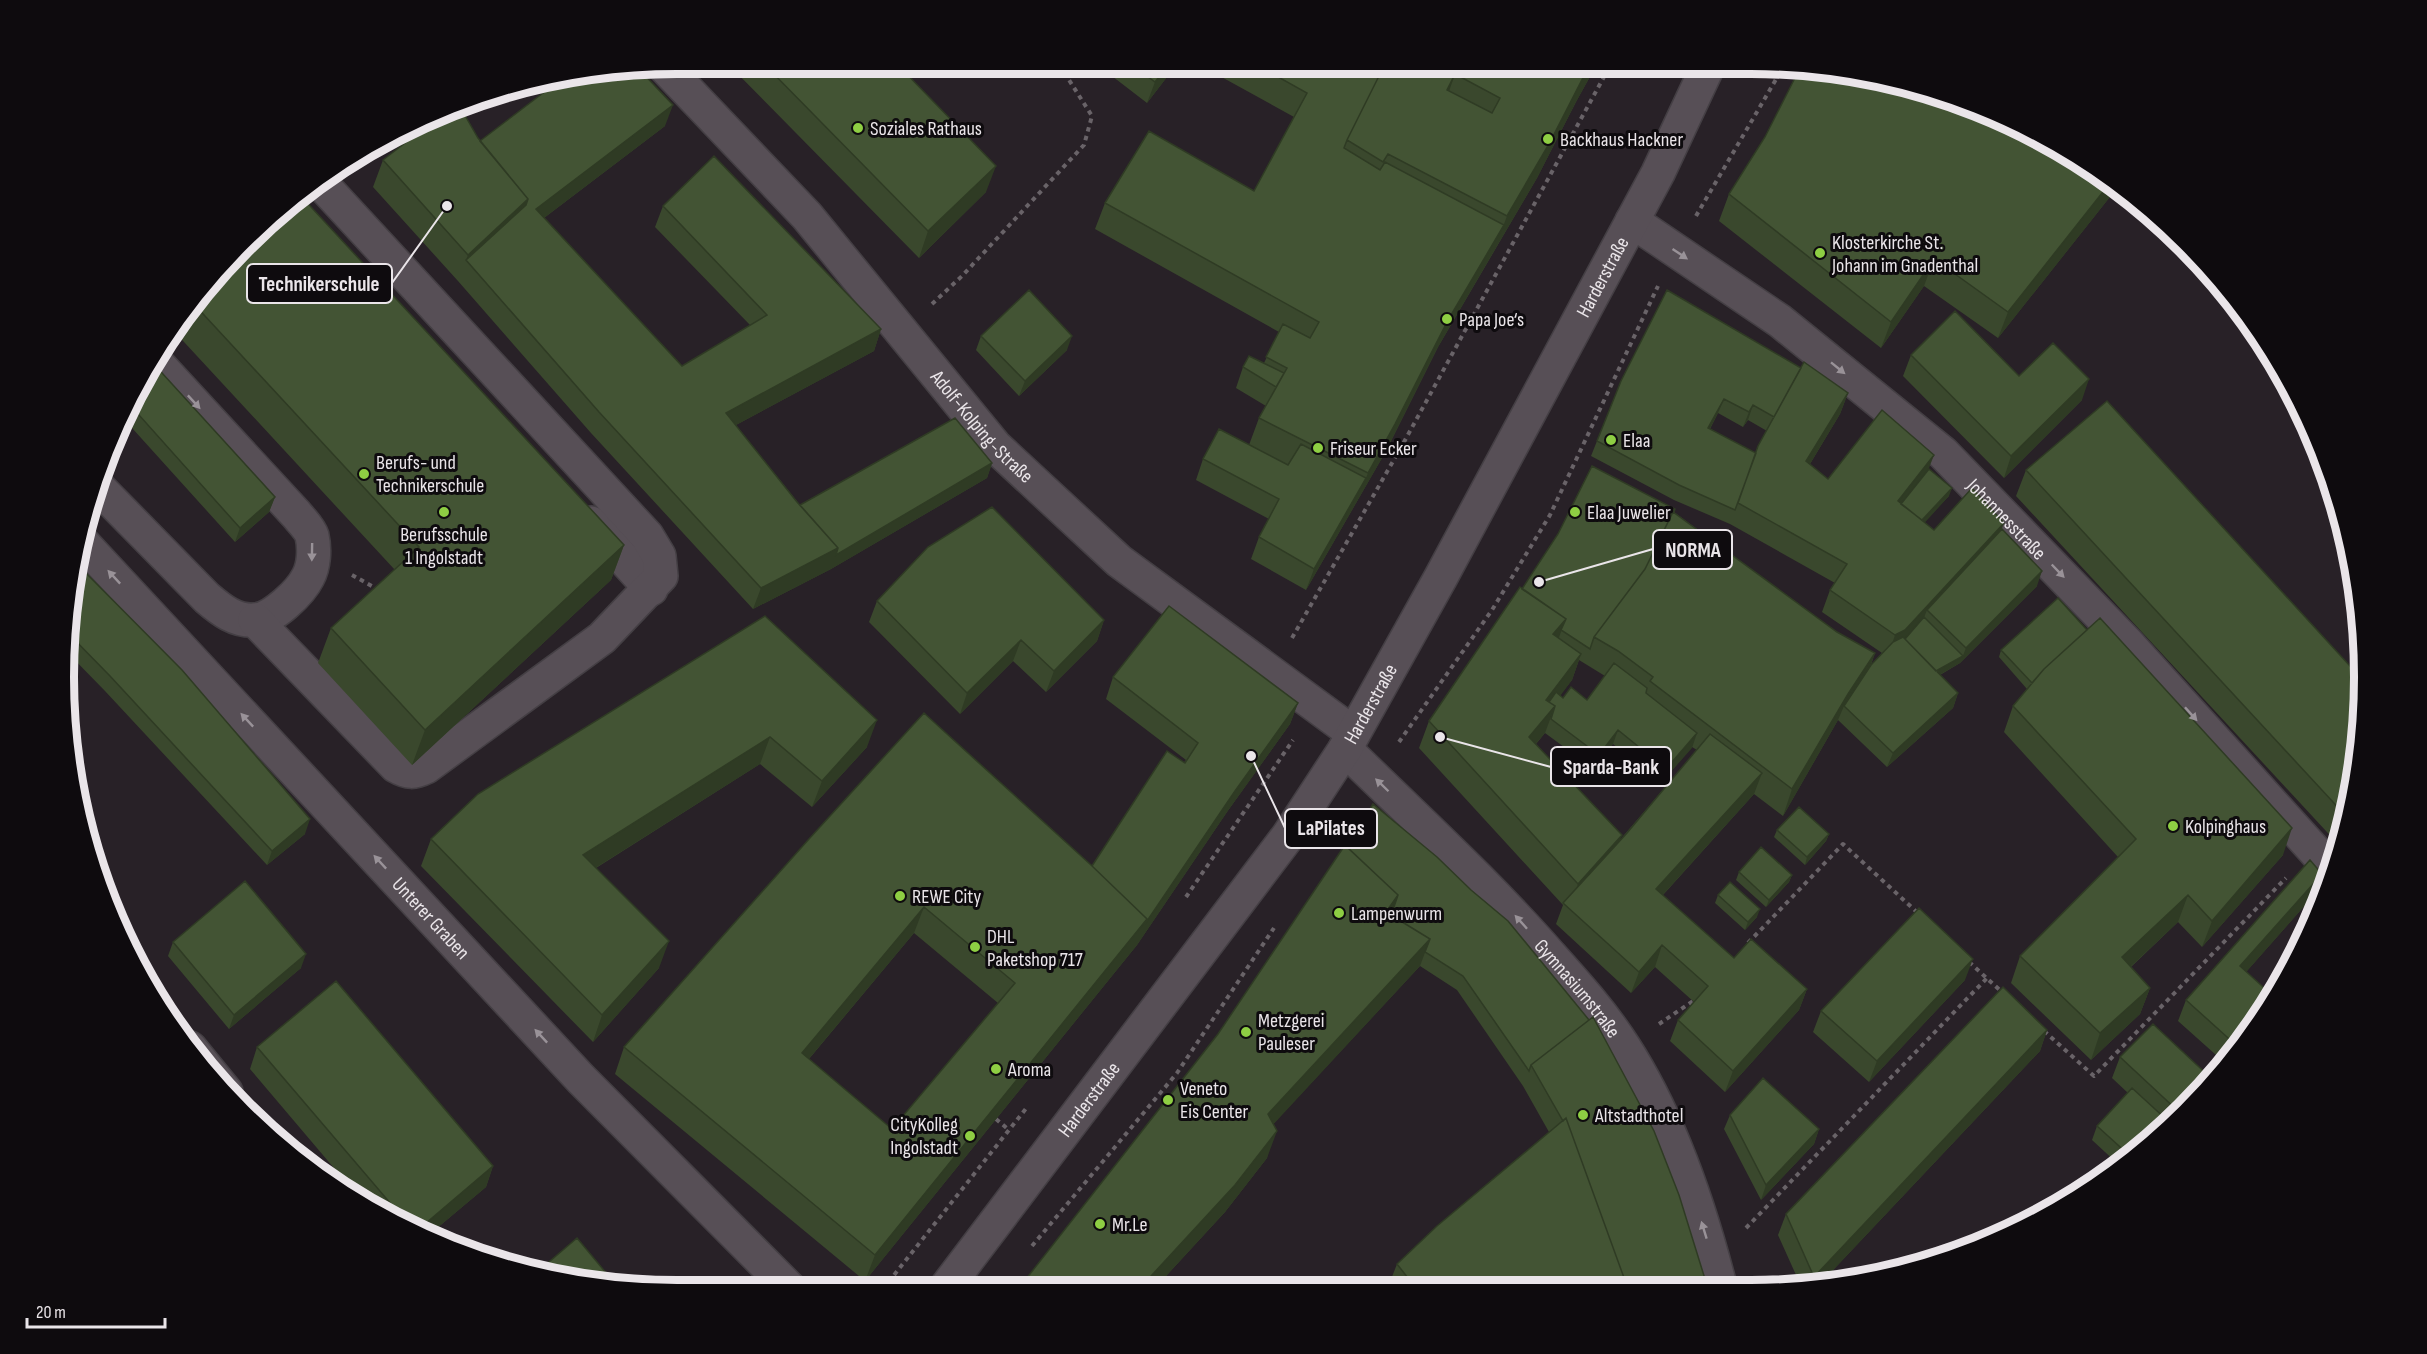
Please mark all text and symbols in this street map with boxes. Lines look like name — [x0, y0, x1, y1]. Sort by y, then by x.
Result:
place label: Soziales Rathaus — [870, 117, 982, 141]
marker: Soziales Rathaus — [851, 121, 865, 135]
place label: Backhaus Hackner — [1560, 128, 1683, 152]
marker: Backhaus Hackner — [1541, 132, 1555, 146]
place label: Klosterkirche St. Johann im Gnadenthal — [1831, 231, 1978, 278]
street label: Harderstraße — [1572, 233, 1635, 322]
marker: Klosterkirche St. Johann im Gnadenthal — [1813, 246, 1827, 260]
one-way arrow — [1672, 248, 1688, 259]
callout: Technikerschule — [247, 264, 392, 303]
text: Technikerschule — [258, 272, 380, 297]
place label: Papa Joe‘s — [1459, 308, 1524, 332]
marker: Papa Joe‘s — [1440, 312, 1454, 326]
one-way arrow — [1830, 361, 1846, 374]
street label: Adolf-Kolping-Straße — [924, 365, 1038, 488]
one-way arrow — [186, 395, 200, 409]
place label: Elaa — [1623, 429, 1650, 453]
marker: Elaa — [1604, 433, 1618, 447]
place label: Friseur Ecker — [1330, 437, 1417, 461]
marker: Friseur Ecker — [1311, 441, 1325, 455]
place label: Berufs- und Technikerschule — [376, 451, 484, 498]
marker: Berufs- und Technikerschule — [357, 467, 371, 481]
street label: Johannesstraße — [1961, 473, 2051, 565]
place label: Elaa Juwelier — [1587, 501, 1671, 525]
marker: Berufsschule 1 Ingolstadt — [437, 505, 451, 519]
marker: Elaa Juwelier — [1568, 505, 1582, 519]
place label: Berufsschule 1 Ingolstadt — [400, 523, 488, 570]
callout: NORMA — [1653, 530, 1732, 569]
text: NORMA — [1665, 538, 1722, 563]
one-way arrow — [308, 543, 317, 562]
one-way arrow — [2050, 564, 2064, 578]
one-way arrow — [107, 569, 121, 584]
street label: Harderstraße — [1339, 660, 1403, 749]
one-way arrow — [2184, 706, 2198, 721]
one-way arrow — [240, 712, 254, 727]
callout: Sparda-Bank — [1551, 747, 1671, 786]
text: Sparda-Bank — [1563, 755, 1659, 780]
one-way arrow — [1375, 778, 1389, 792]
callout: LaPilates — [1285, 809, 1377, 848]
place label: Kolpinghaus — [2185, 815, 2266, 839]
text: LaPilates — [1297, 816, 1365, 841]
marker: Kolpinghaus — [2166, 819, 2180, 833]
one-way arrow — [373, 856, 387, 870]
street label: Unterer Graben — [387, 873, 474, 965]
place label: REWE City — [912, 885, 981, 909]
marker: REWE City — [893, 889, 907, 903]
place label: Lampenwurm — [1351, 902, 1442, 926]
marker: Lampenwurm — [1332, 906, 1346, 920]
one-way arrow — [1514, 914, 1528, 929]
place label: DHL Paketshop 717 — [987, 925, 1083, 972]
street label: Gymnasiumstraße — [1529, 935, 1625, 1043]
marker: DHL Paketshop 717 — [968, 940, 982, 954]
place label: Metzgerei Pauleser — [1258, 1009, 1324, 1056]
marker: Metzgerei Pauleser — [1239, 1025, 1253, 1039]
one-way arrow — [535, 1029, 548, 1044]
place label: Aroma — [1007, 1058, 1051, 1082]
street label: Harderstraße — [1053, 1058, 1126, 1142]
marker: Aroma — [989, 1062, 1003, 1076]
place label: Veneto Eis Center — [1180, 1077, 1249, 1124]
marker: Veneto Eis Center — [1161, 1093, 1175, 1107]
place label: Altstadthotel — [1594, 1104, 1683, 1128]
marker: Altstadthotel — [1576, 1108, 1590, 1122]
place label: CityKolleg Ingolstadt — [890, 1113, 958, 1160]
marker: CityKolleg Ingolstadt — [963, 1129, 977, 1143]
place label: Mr.Le — [1112, 1213, 1147, 1237]
marker: Mr.Le — [1093, 1217, 1107, 1231]
one-way arrow — [1699, 1221, 1708, 1239]
scale bar — [27, 1291, 165, 1329]
text: 20 m — [36, 1302, 66, 1323]

